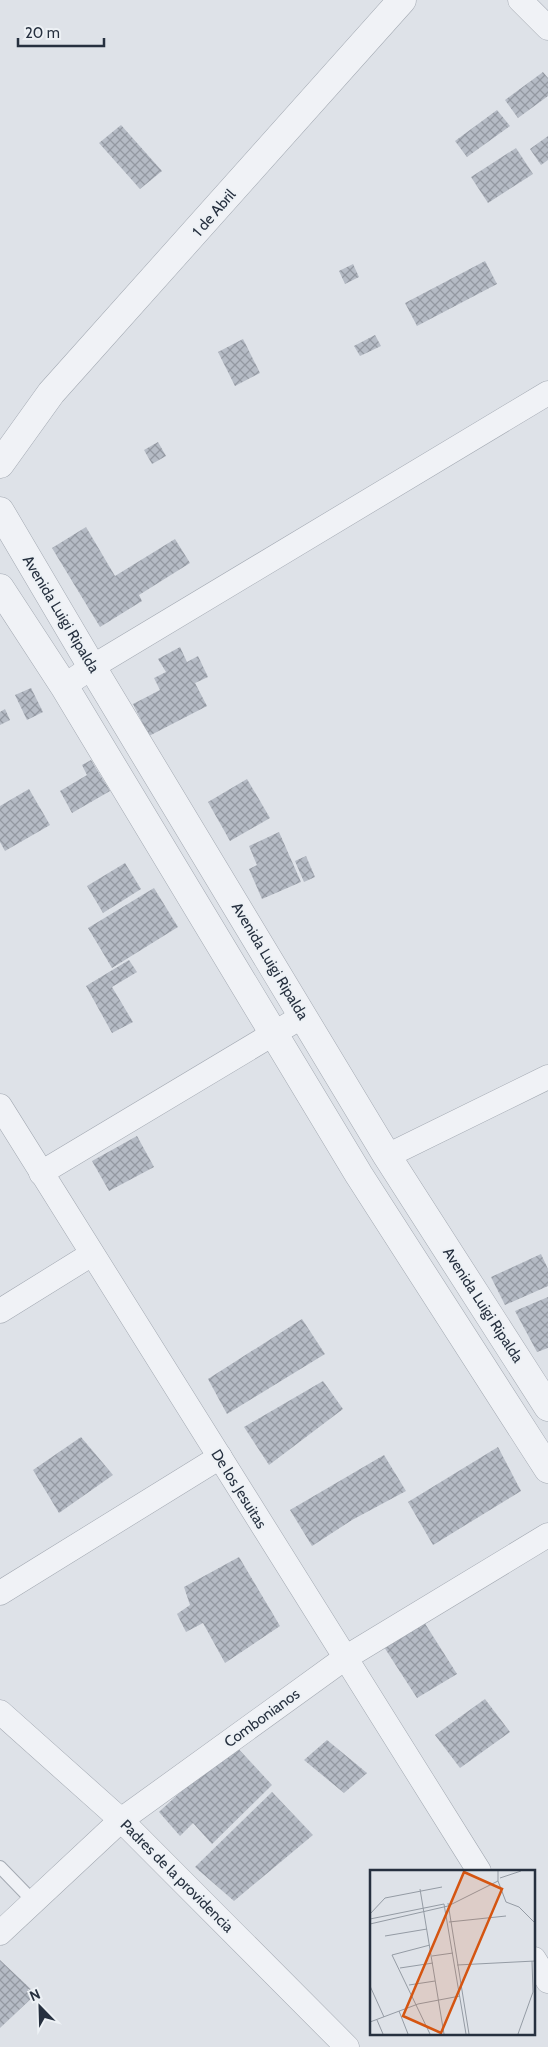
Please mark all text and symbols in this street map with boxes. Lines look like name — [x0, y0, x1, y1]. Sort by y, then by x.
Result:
scale bar — [18, 15, 104, 47]
text: 20 m — [25, 24, 60, 42]
street label: 1 de Abril — [189, 185, 240, 240]
street label: Avenida Luigi Ripalda — [19, 552, 104, 677]
street label: Avenida Luigi Ripalda — [228, 899, 313, 1024]
street label: Avenida Luigi Ripalda — [439, 1244, 527, 1367]
street label: De los Jesuitas — [207, 1446, 271, 1532]
street label: Combonianos — [221, 1685, 303, 1751]
street label: Padres de la providencia — [117, 1816, 238, 1937]
inset map — [370, 1870, 536, 2034]
north arrow — [15, 1982, 65, 2032]
text: N — [27, 1985, 43, 2005]

